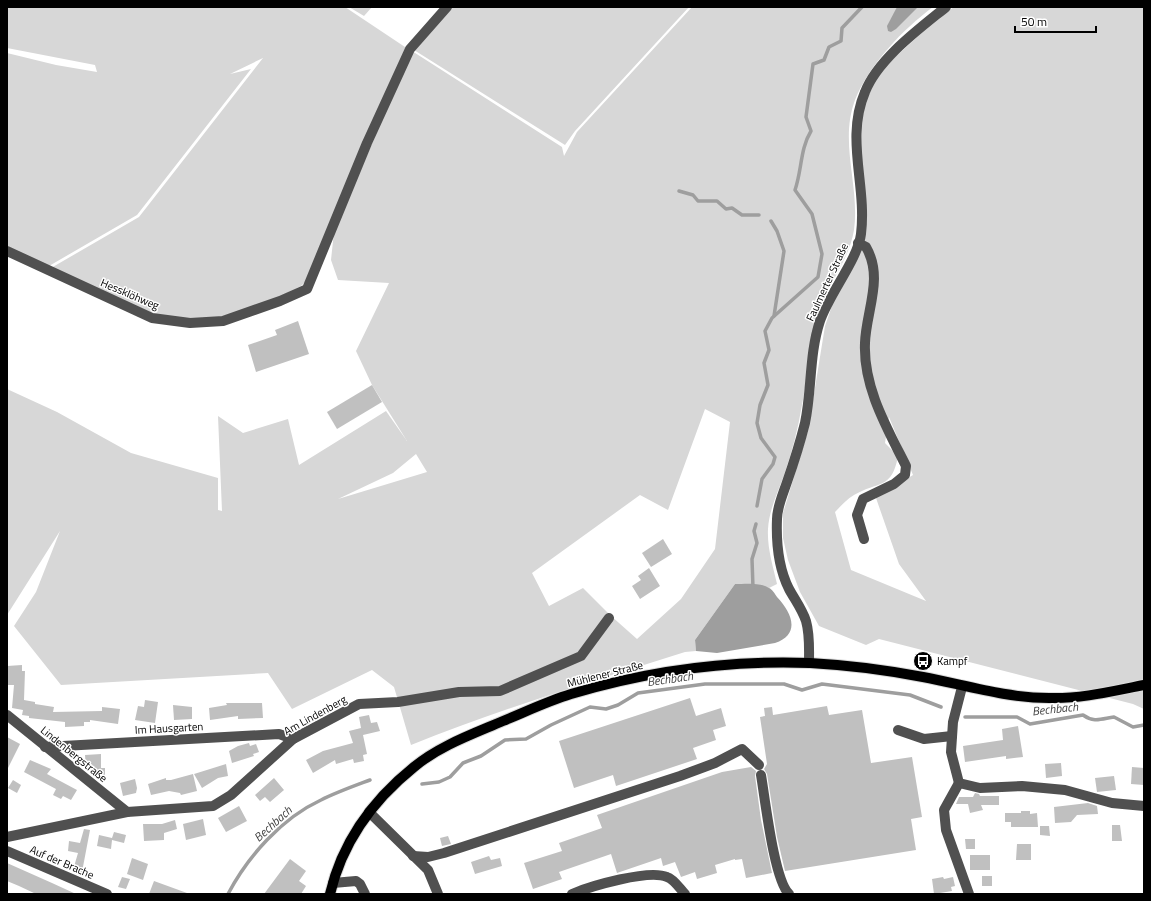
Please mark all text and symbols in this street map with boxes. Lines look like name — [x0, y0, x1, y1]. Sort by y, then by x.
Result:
scale bar — [1015, 8, 1096, 34]
text: 50 m — [1021, 12, 1047, 31]
street label: Faulmerter Straße — [802, 240, 852, 324]
street label: Hessklöhweg — [98, 274, 162, 314]
bus stop icon: Kampf — [912, 650, 934, 672]
place label: Kampf — [937, 653, 968, 669]
street label: Mühlener Straße — [565, 657, 645, 691]
water label: Bechbach — [646, 666, 695, 691]
street label: Am Lindenberg — [281, 691, 350, 739]
water label: Bechbach — [1031, 697, 1080, 720]
street label: Im Hausgarten — [134, 718, 204, 738]
street label: Lindenbergstraße — [37, 722, 111, 786]
water label: Bechbach — [249, 800, 297, 846]
street label: Auf der Brache — [27, 841, 97, 883]

